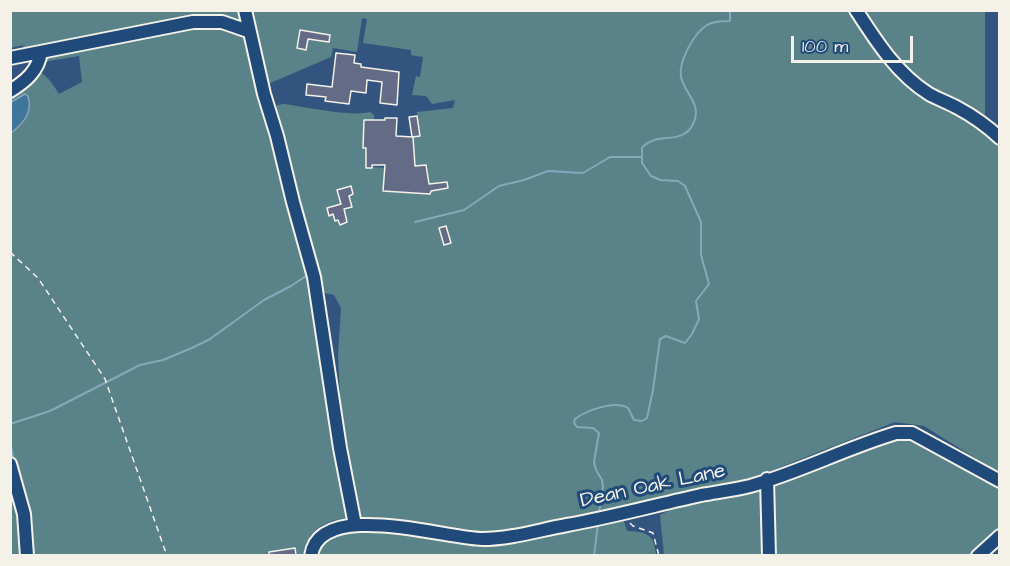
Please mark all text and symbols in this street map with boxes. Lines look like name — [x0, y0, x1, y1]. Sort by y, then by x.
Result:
scale bar — [794, 24, 916, 62]
text: 100 m — [802, 34, 848, 59]
street label: Dean Oak Lane — [578, 459, 728, 515]

